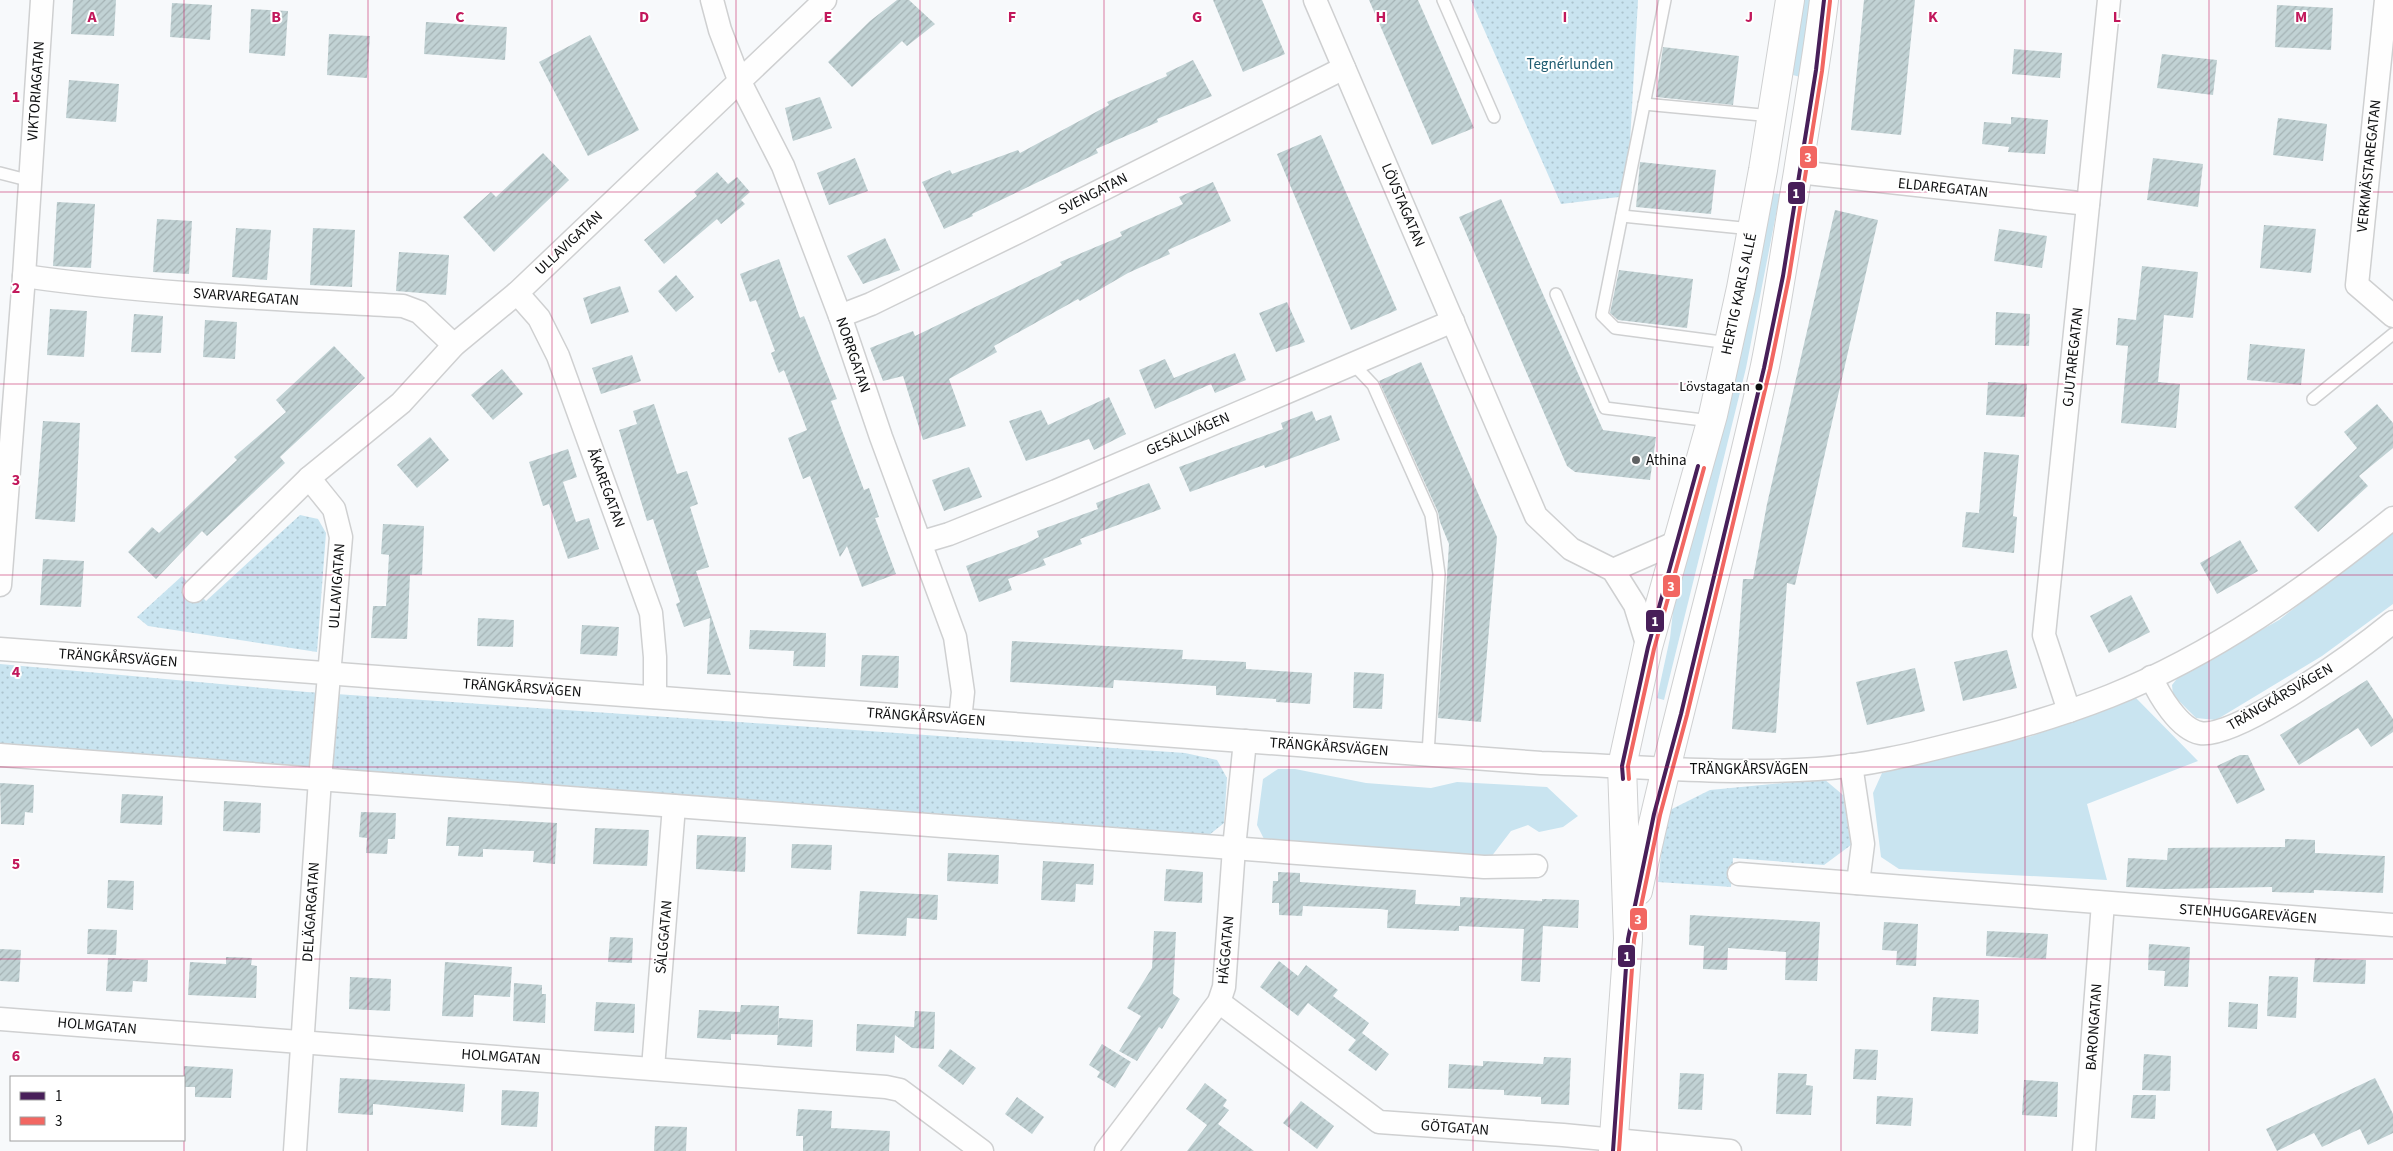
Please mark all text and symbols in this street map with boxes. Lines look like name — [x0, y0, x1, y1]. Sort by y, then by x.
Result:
text: A — [86, 6, 97, 28]
text: B — [271, 6, 281, 28]
text: C — [455, 6, 465, 28]
text: D — [639, 6, 649, 28]
text: E — [824, 6, 832, 28]
text: F — [1008, 6, 1016, 28]
text: G — [1192, 6, 1202, 28]
text: H — [1376, 6, 1386, 28]
text: I — [1563, 6, 1567, 28]
text: J — [1745, 6, 1753, 28]
text: K — [1928, 6, 1938, 28]
text: L — [2113, 6, 2121, 28]
text: M — [2295, 6, 2307, 28]
street label: VIKTORIAGATAN — [22, 40, 50, 142]
park label: Tegnérlunden — [1527, 54, 1613, 75]
text: 1 — [12, 86, 20, 108]
street label: VERKMÄSTAREGATAN — [2352, 99, 2386, 233]
line badge: 3 — [1799, 145, 1818, 169]
text: 3 — [1804, 148, 1812, 168]
street label: LÖVSTAGATAN — [1376, 160, 1430, 250]
street label: SVENGATAN — [1055, 168, 1131, 220]
street label: ELDAREGATAN — [1897, 173, 1989, 203]
line badge: 1 — [1787, 181, 1806, 205]
text: 1 — [1792, 184, 1800, 204]
street label: ULLAVIGATAN — [530, 206, 608, 280]
street label: HERTIG KARLS ALLÉ — [1716, 231, 1762, 357]
text: 2 — [12, 277, 20, 299]
street label: SVARVAREGATAN — [192, 283, 300, 311]
street label: GJUTAREGATAN — [2057, 306, 2089, 408]
street label: NORRGATAN — [830, 314, 876, 396]
place label: Lövstagatan — [1679, 377, 1750, 397]
marker: Lövstagatan — [1754, 382, 1764, 392]
street label: GESÄLLVÄGEN — [1143, 407, 1233, 461]
street label: ÅKAREGATAN — [582, 445, 630, 531]
place label: Athina — [1646, 450, 1687, 471]
marker: Athina — [1630, 454, 1642, 466]
text: 3 — [12, 469, 20, 491]
street label: ULLAVIGATAN — [324, 543, 350, 629]
line badge: 3 — [1662, 574, 1681, 598]
text: 3 — [1667, 577, 1675, 597]
line badge: 1 — [1645, 609, 1665, 633]
text: 1 — [1651, 612, 1659, 632]
street label: TRÄNGKÅRSVÄGEN — [58, 643, 178, 673]
street label: TRÄNGKÅRSVÄGEN — [2223, 658, 2337, 736]
text: 4 — [12, 661, 21, 683]
street label: TRÄNGKÅRSVÄGEN — [462, 673, 582, 703]
street label: TRÄNGKÅRSVÄGEN — [866, 702, 986, 732]
street label: TRÄNGKÅRSVÄGEN — [1269, 732, 1389, 762]
street label: TRÄNGKÅRSVÄGEN — [1689, 759, 1809, 780]
text: 5 — [12, 853, 20, 875]
street label: DELÄGARGATAN — [297, 861, 325, 963]
street label: SÄLGGATAN — [650, 899, 678, 975]
street label: STENHUGGAREVÄGEN — [2178, 899, 2318, 929]
line badge: 3 — [1629, 907, 1648, 931]
text: 3 — [1634, 910, 1642, 930]
street label: HÄGGATAN — [1213, 915, 1239, 985]
line badge: 1 — [1617, 944, 1636, 968]
text: 1 — [1623, 947, 1631, 967]
street label: BARONGATAN — [2080, 983, 2108, 1071]
street label: HOLMGATAN — [56, 1012, 138, 1040]
street label: HOLMGATAN — [460, 1044, 542, 1070]
text: 6 — [12, 1045, 20, 1067]
legend — [10, 1076, 185, 1141]
text: 1 — [55, 1086, 62, 1107]
text: 3 — [55, 1111, 62, 1132]
street label: GÖTGATAN — [1420, 1115, 1490, 1141]

